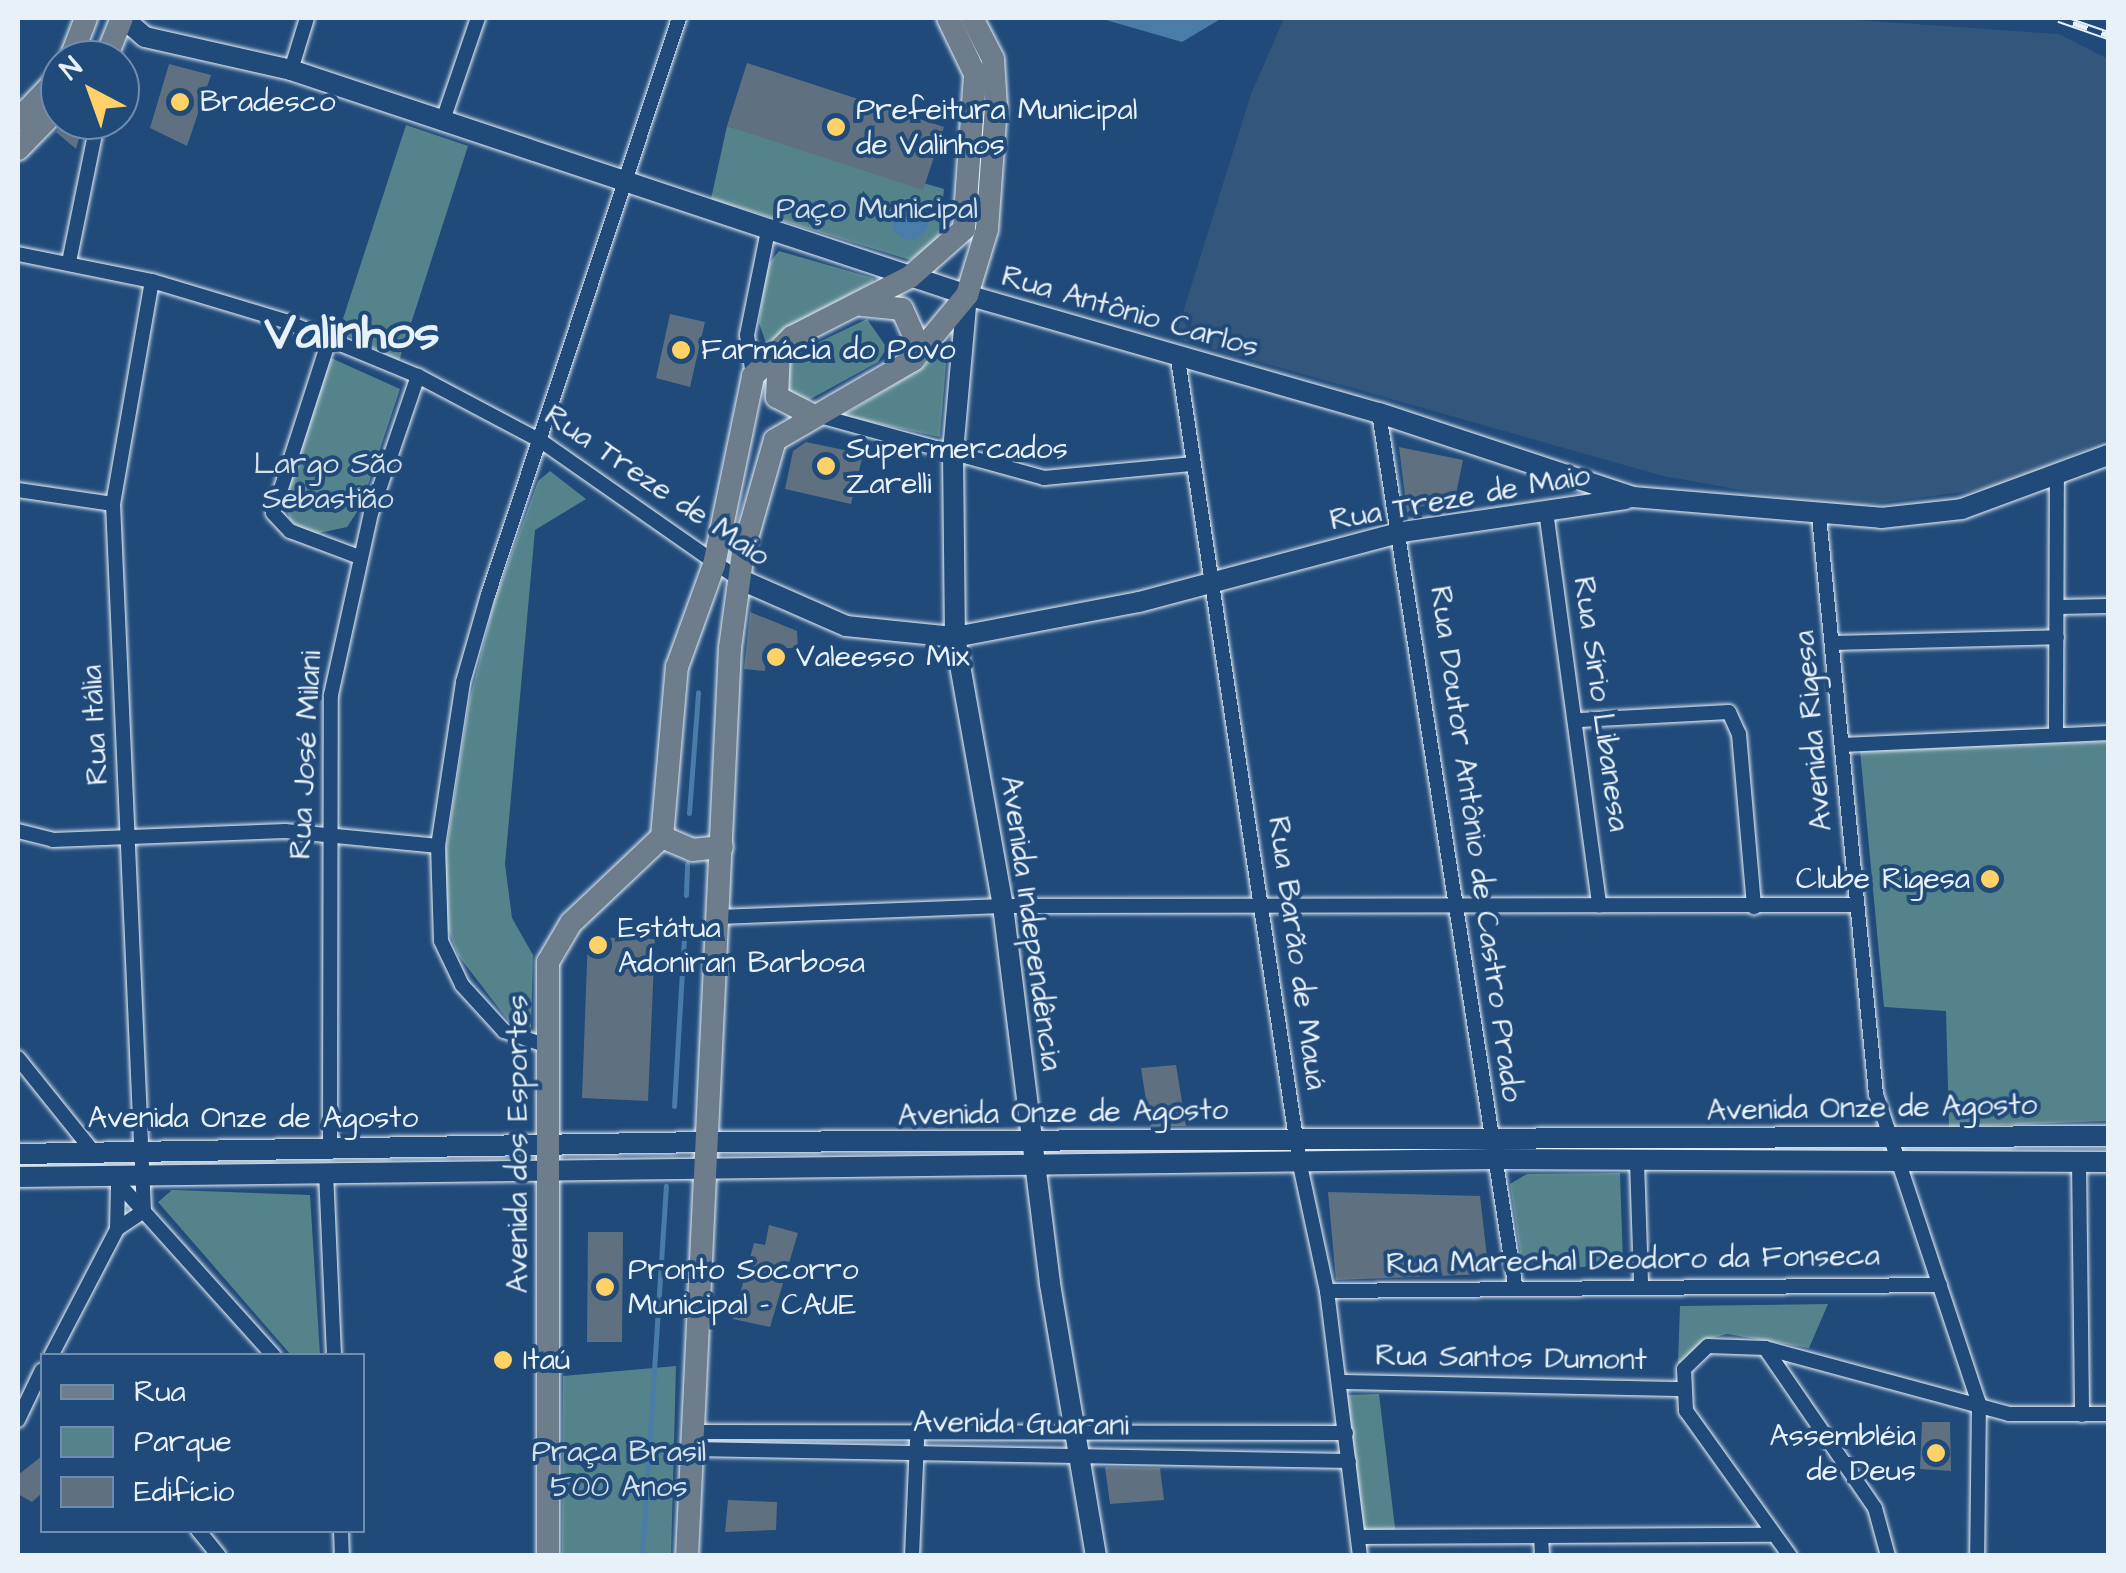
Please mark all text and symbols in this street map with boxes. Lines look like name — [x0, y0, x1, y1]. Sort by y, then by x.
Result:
north arrow — [40, 40, 140, 140]
text: N — [52, 48, 91, 89]
place label: Bradesco — [200, 84, 336, 120]
marker: Bradesco — [169, 91, 191, 113]
place label: Prefeitura Municipal de Valinhos — [856, 92, 1137, 162]
marker: Prefeitura Municipal de Valinhos — [825, 116, 847, 138]
park label: Paço Municipal — [776, 191, 978, 227]
street label: Rua Antônio Carlos — [998, 258, 1262, 366]
district label: Valinhos — [264, 304, 440, 364]
place label: Farmácia do Povo — [701, 332, 956, 368]
marker: Farmácia do Povo — [670, 339, 692, 361]
street label: Rua Treze de Maio — [538, 397, 776, 575]
place label: Supermercados Zarelli — [846, 431, 1068, 502]
park label: Largo São Sebastião — [254, 446, 402, 516]
marker: Supermercados Zarelli — [815, 455, 837, 477]
street label: Rua Treze de Maio — [1327, 457, 1593, 539]
street label: Rua Sírio Libanesa — [1565, 574, 1637, 834]
street label: Rua Doutor Antônio de Castro Prado — [1422, 584, 1530, 1104]
street label: Avenida Rigesa — [1786, 629, 1840, 833]
place label: Valeesso Mix — [796, 639, 970, 675]
marker: Valeesso Mix — [765, 646, 787, 668]
street label: Rua José Milani — [283, 650, 329, 860]
street label: Rua Itália — [74, 664, 116, 786]
street label: Avenida Independência — [992, 773, 1070, 1073]
street label: Rua Barão de Mauá — [1260, 814, 1334, 1092]
place label: Clube Rigesa — [1796, 861, 1970, 897]
marker: Clube Rigesa — [1979, 868, 2001, 890]
place label: Estátua Adoniran Barbosa — [618, 910, 865, 980]
marker: Estátua Adoniran Barbosa — [587, 934, 609, 956]
street label: Avenida dos Esportes — [500, 995, 536, 1293]
street label: Avenida Onze de Agosto — [1706, 1087, 2038, 1129]
street label: Avenida Onze de Agosto — [897, 1092, 1229, 1134]
street label: Avenida Onze de Agosto — [88, 1100, 418, 1136]
street label: Rua Marechal Deodoro da Fonseca — [1386, 1238, 1880, 1282]
place label: Pronto Socorro Municipal - CAUE — [628, 1252, 859, 1322]
marker: Pronto Socorro Municipal - CAUE — [592, 1274, 618, 1300]
street label: Rua Santos Dumont — [1375, 1338, 1647, 1378]
place label: Itaú — [523, 1342, 570, 1378]
marker: Itaú — [492, 1349, 514, 1371]
legend — [40, 1353, 365, 1533]
text: Rua — [134, 1371, 186, 1413]
street label: Avenida Guarani — [913, 1404, 1129, 1444]
place label: Assembléia de Deus — [1769, 1418, 1916, 1488]
text: Parque — [134, 1421, 232, 1463]
park label: Praça Brasil 500 Anos — [532, 1434, 706, 1504]
marker: Assembléia de Deus — [1925, 1442, 1947, 1464]
text: Edifício — [134, 1471, 234, 1513]

